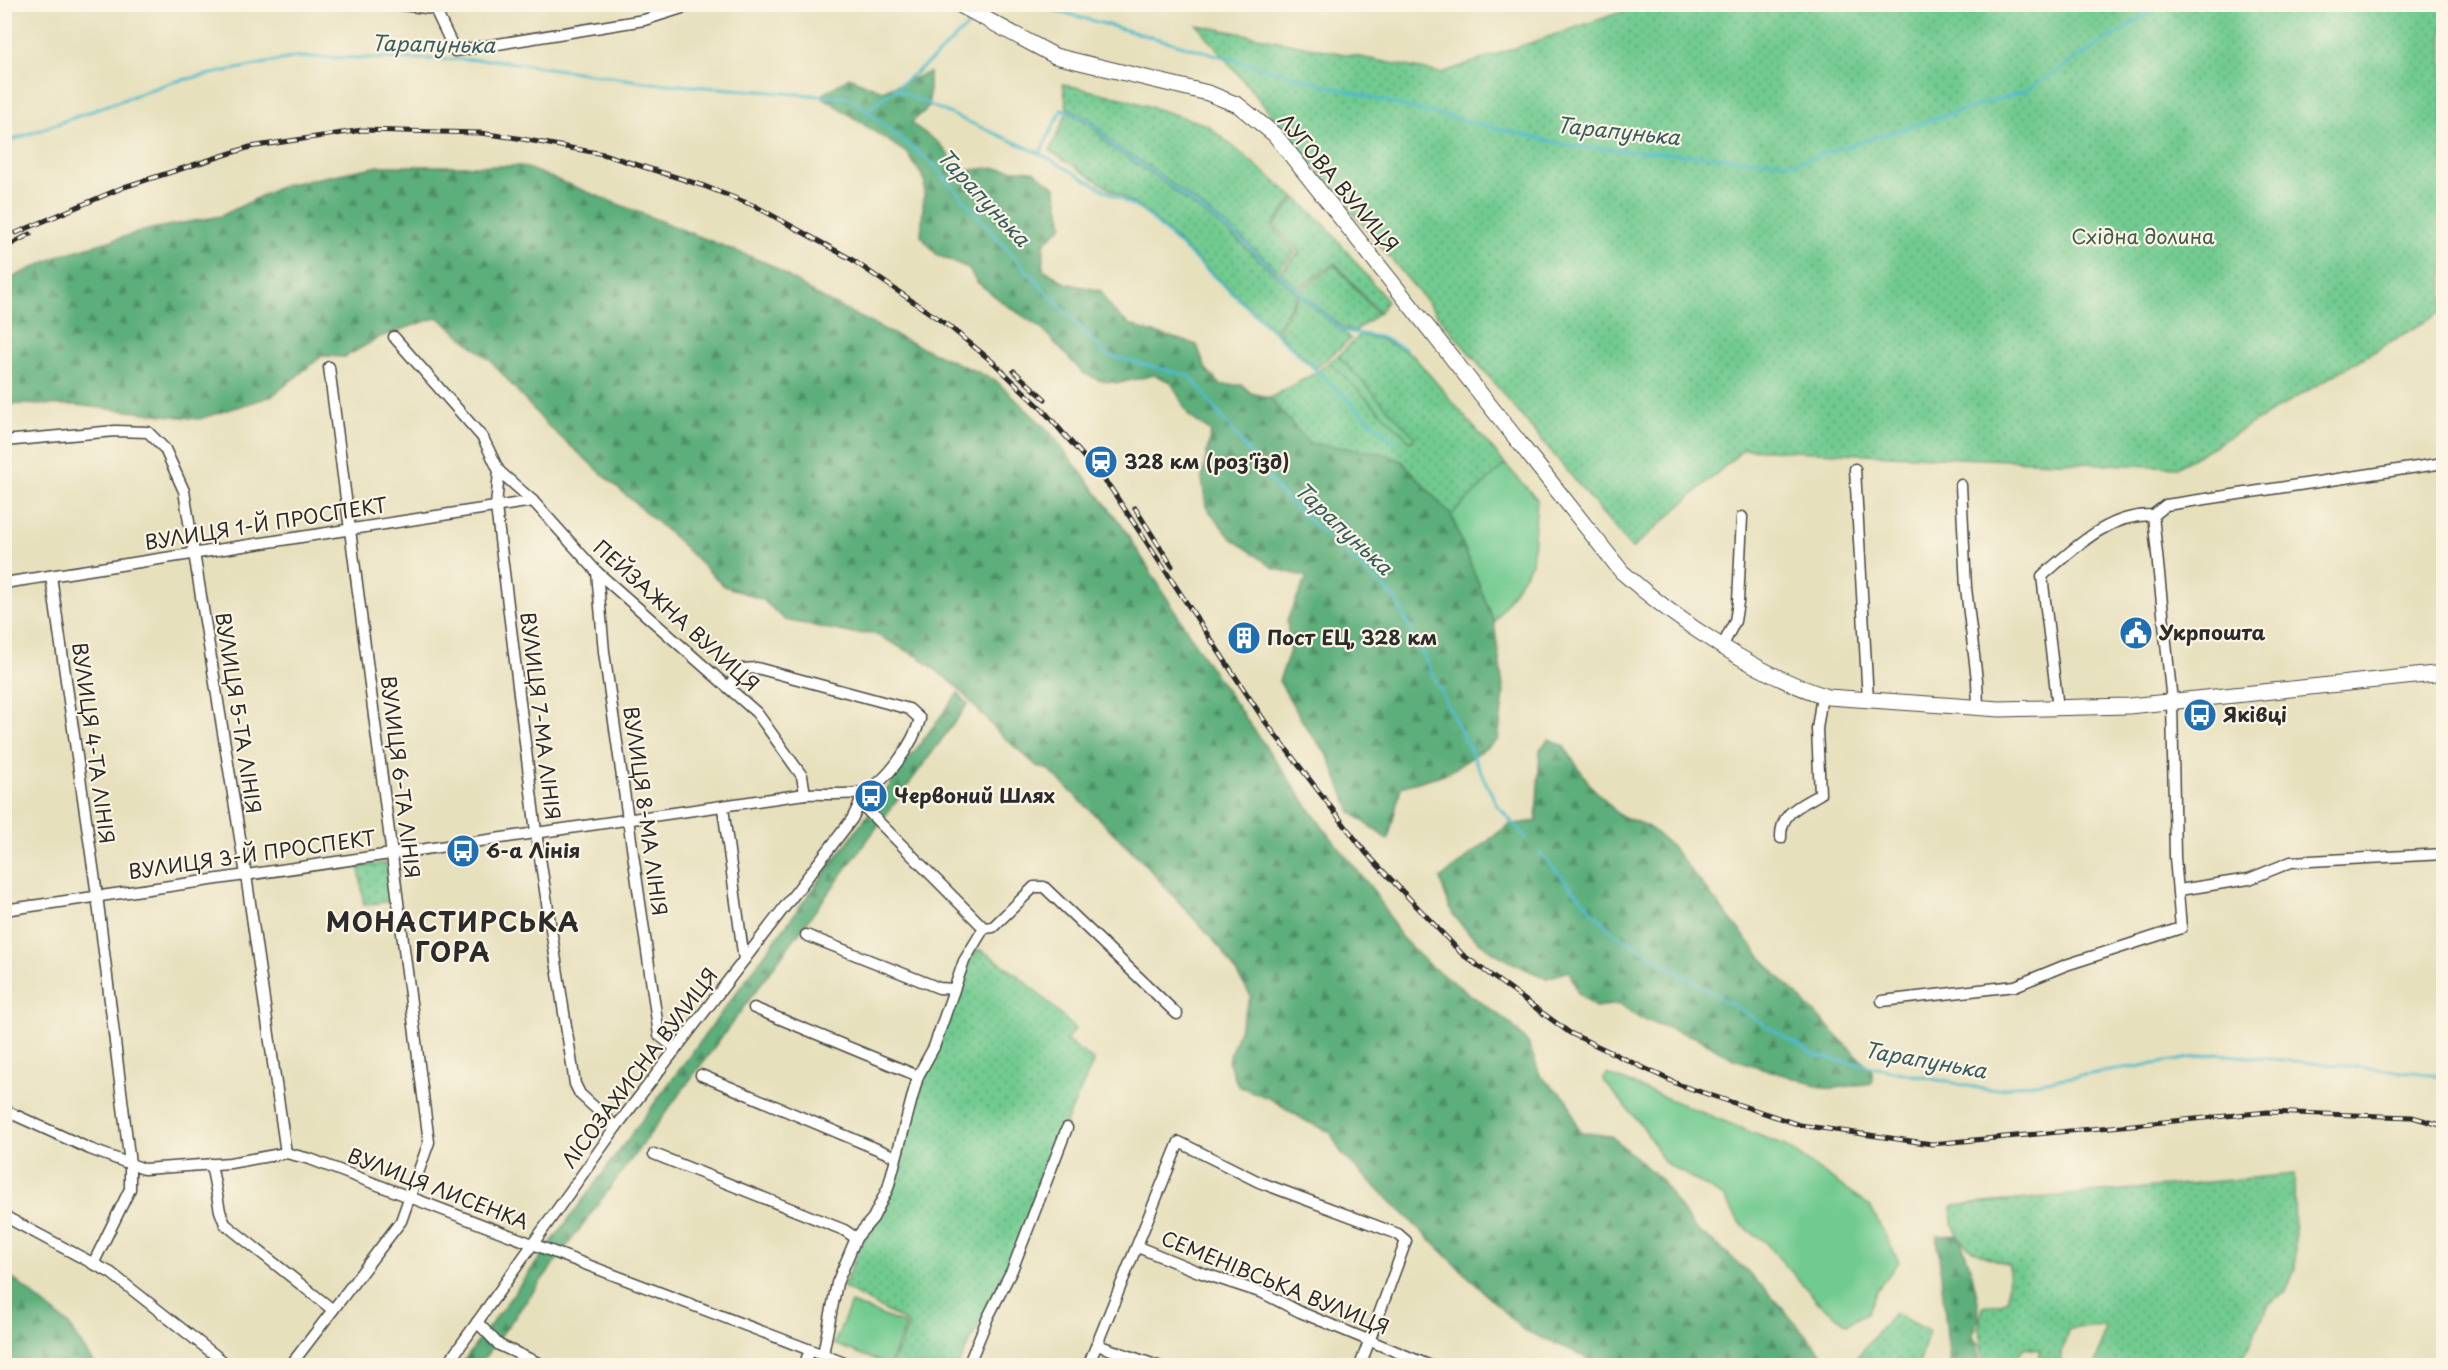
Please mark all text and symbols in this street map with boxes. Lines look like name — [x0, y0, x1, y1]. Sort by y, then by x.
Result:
water label: Тарапунька — [371, 26, 496, 60]
street label: ЛУГОВА ВУЛИЦЯ — [1271, 106, 1406, 259]
water label: Тарапунька — [1555, 108, 1683, 153]
water label: Тарапунька — [930, 140, 1039, 254]
park label: Східна долина — [2071, 221, 2215, 251]
station icon: 328 км (роз'їзд) — [1083, 444, 1119, 480]
place label: 328 км (роз'їзд) — [1124, 446, 1290, 476]
water label: Тарапунька — [1288, 474, 1401, 582]
street label: ВУЛИЦЯ 1-Й ПРОСПЕКТ — [142, 489, 390, 557]
street label: ПЕЙЗАЖНА ВУЛИЦЯ — [587, 532, 766, 698]
street label: ВУЛИЦЯ 5-ТА ЛІНІЯ — [208, 610, 270, 816]
street label: ВУЛИЦЯ 7-МА ЛІНІЯ — [513, 610, 569, 822]
public building icon: Укрпошта — [2118, 615, 2154, 651]
place label: Укрпошта — [2158, 617, 2266, 647]
building icon: Пост ЕЦ, 328 км — [1226, 620, 1262, 656]
place label: Пост ЕЦ, 328 км — [1267, 622, 1437, 652]
street label: ВУЛИЦЯ 4-ТА ЛІНІЯ — [65, 640, 123, 845]
street label: ВУЛИЦЯ 6-ТА ЛІНІЯ — [374, 674, 428, 880]
bus stop icon: Яківці — [2182, 697, 2218, 733]
place label: Яківці — [2223, 699, 2287, 729]
street label: ВУЛИЦЯ 8-МА ЛІНІЯ — [616, 704, 676, 918]
bus stop icon: Червоний Шлях — [853, 778, 889, 814]
place label: Червоний Шлях — [894, 780, 1055, 810]
street label: ВУЛИЦЯ 3-Й ПРОСПЕКТ — [126, 822, 378, 886]
bus stop icon: 6-а Лінія — [445, 833, 481, 869]
place label: 6-а Лінія — [486, 835, 580, 865]
district label: МОНАСТИРСЬКА ГОРА — [326, 902, 580, 971]
street label: ЛІСОЗАХИСНА ВУЛИЦЯ — [554, 961, 724, 1174]
water label: Тарапунька — [1861, 1032, 1990, 1086]
street label: ВУЛИЦЯ ЛИСЕНКА — [343, 1140, 533, 1236]
street label: СЕМЕНІВСЬКА ВУЛИЦЯ — [1157, 1223, 1394, 1342]

